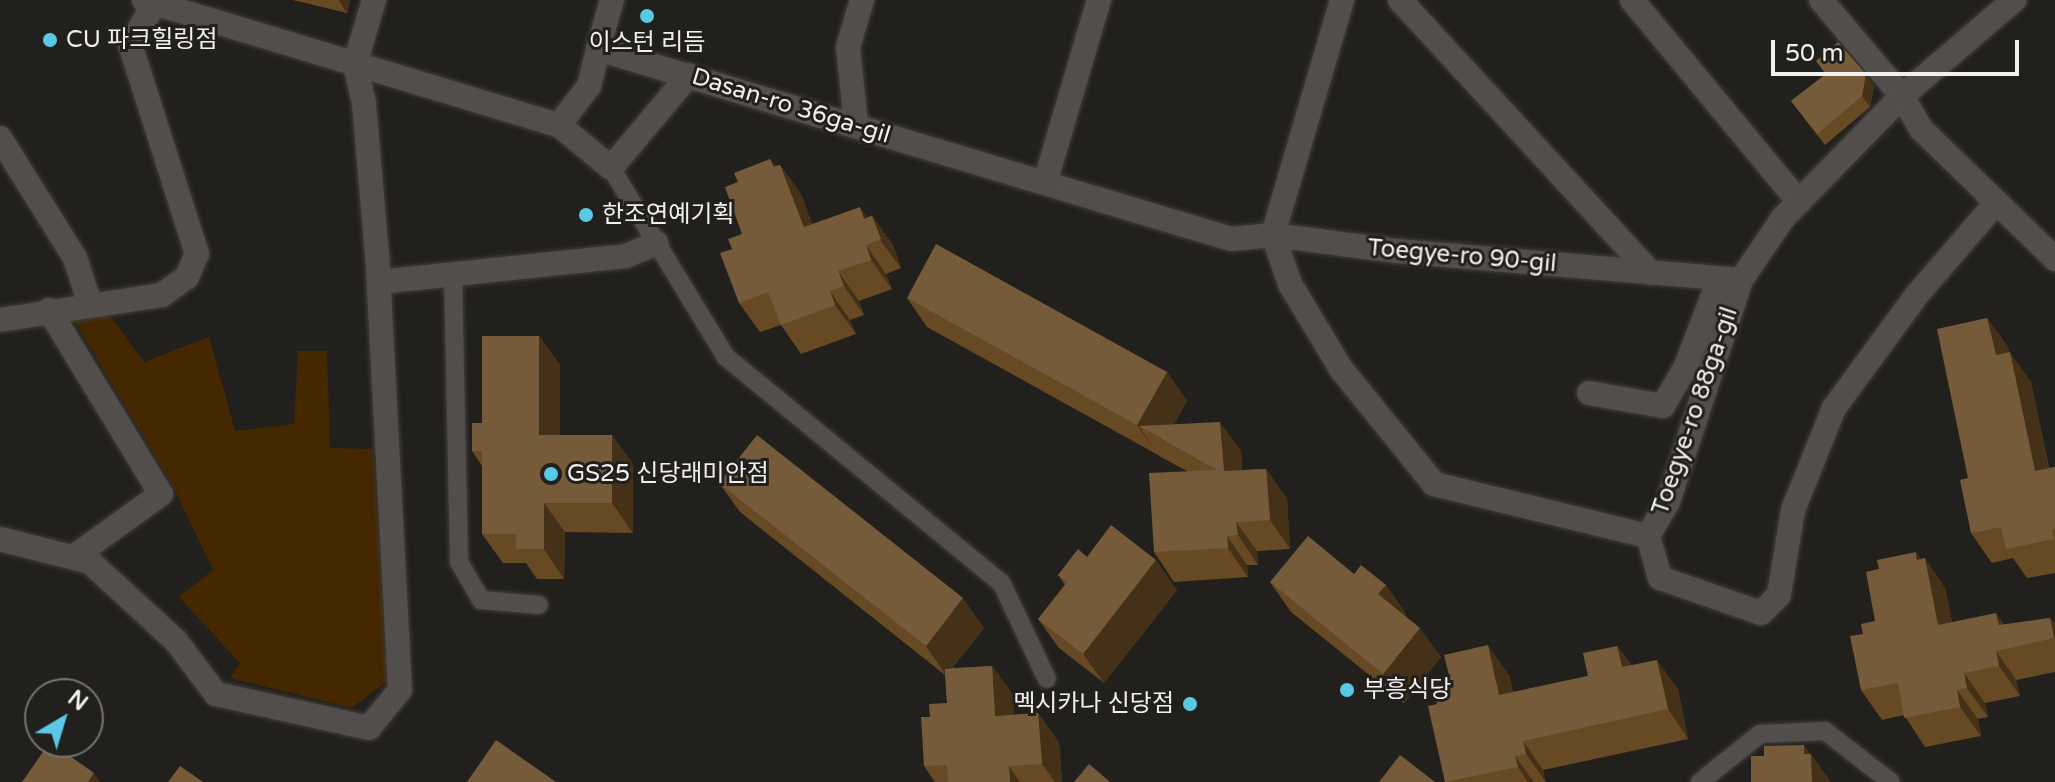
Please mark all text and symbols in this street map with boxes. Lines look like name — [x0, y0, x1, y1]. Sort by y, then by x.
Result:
marker: 이스턴 리듬 — [638, 7, 656, 25]
scale bar — [1775, 24, 2023, 74]
place label: CU 파크힐링점 — [66, 26, 218, 54]
place label: 이스턴 리듬 — [589, 29, 705, 57]
marker: CU 파크힐링점 — [41, 31, 59, 49]
text: 50 m — [1785, 39, 1843, 68]
street label: Dasan-ro 36ga-gil — [688, 62, 894, 150]
place label: 한조연예기획 — [602, 201, 734, 229]
marker: 한조연예기획 — [577, 206, 595, 224]
street label: Toegye-ro 90-gil — [1367, 233, 1557, 279]
street label: Toegye-ro 88ga-gil — [1646, 303, 1744, 519]
place label: GS25 신당래미안점 — [567, 460, 769, 488]
marker: GS25 신당래미안점 — [542, 465, 560, 483]
place label: 부흥식당 — [1363, 676, 1451, 704]
north arrow — [24, 678, 104, 758]
marker: 부흥식당 — [1338, 681, 1356, 699]
text: N — [63, 685, 93, 716]
place label: 멕시카나 신당점 — [1013, 690, 1174, 718]
marker: 멕시카나 신당점 — [1181, 695, 1199, 713]

